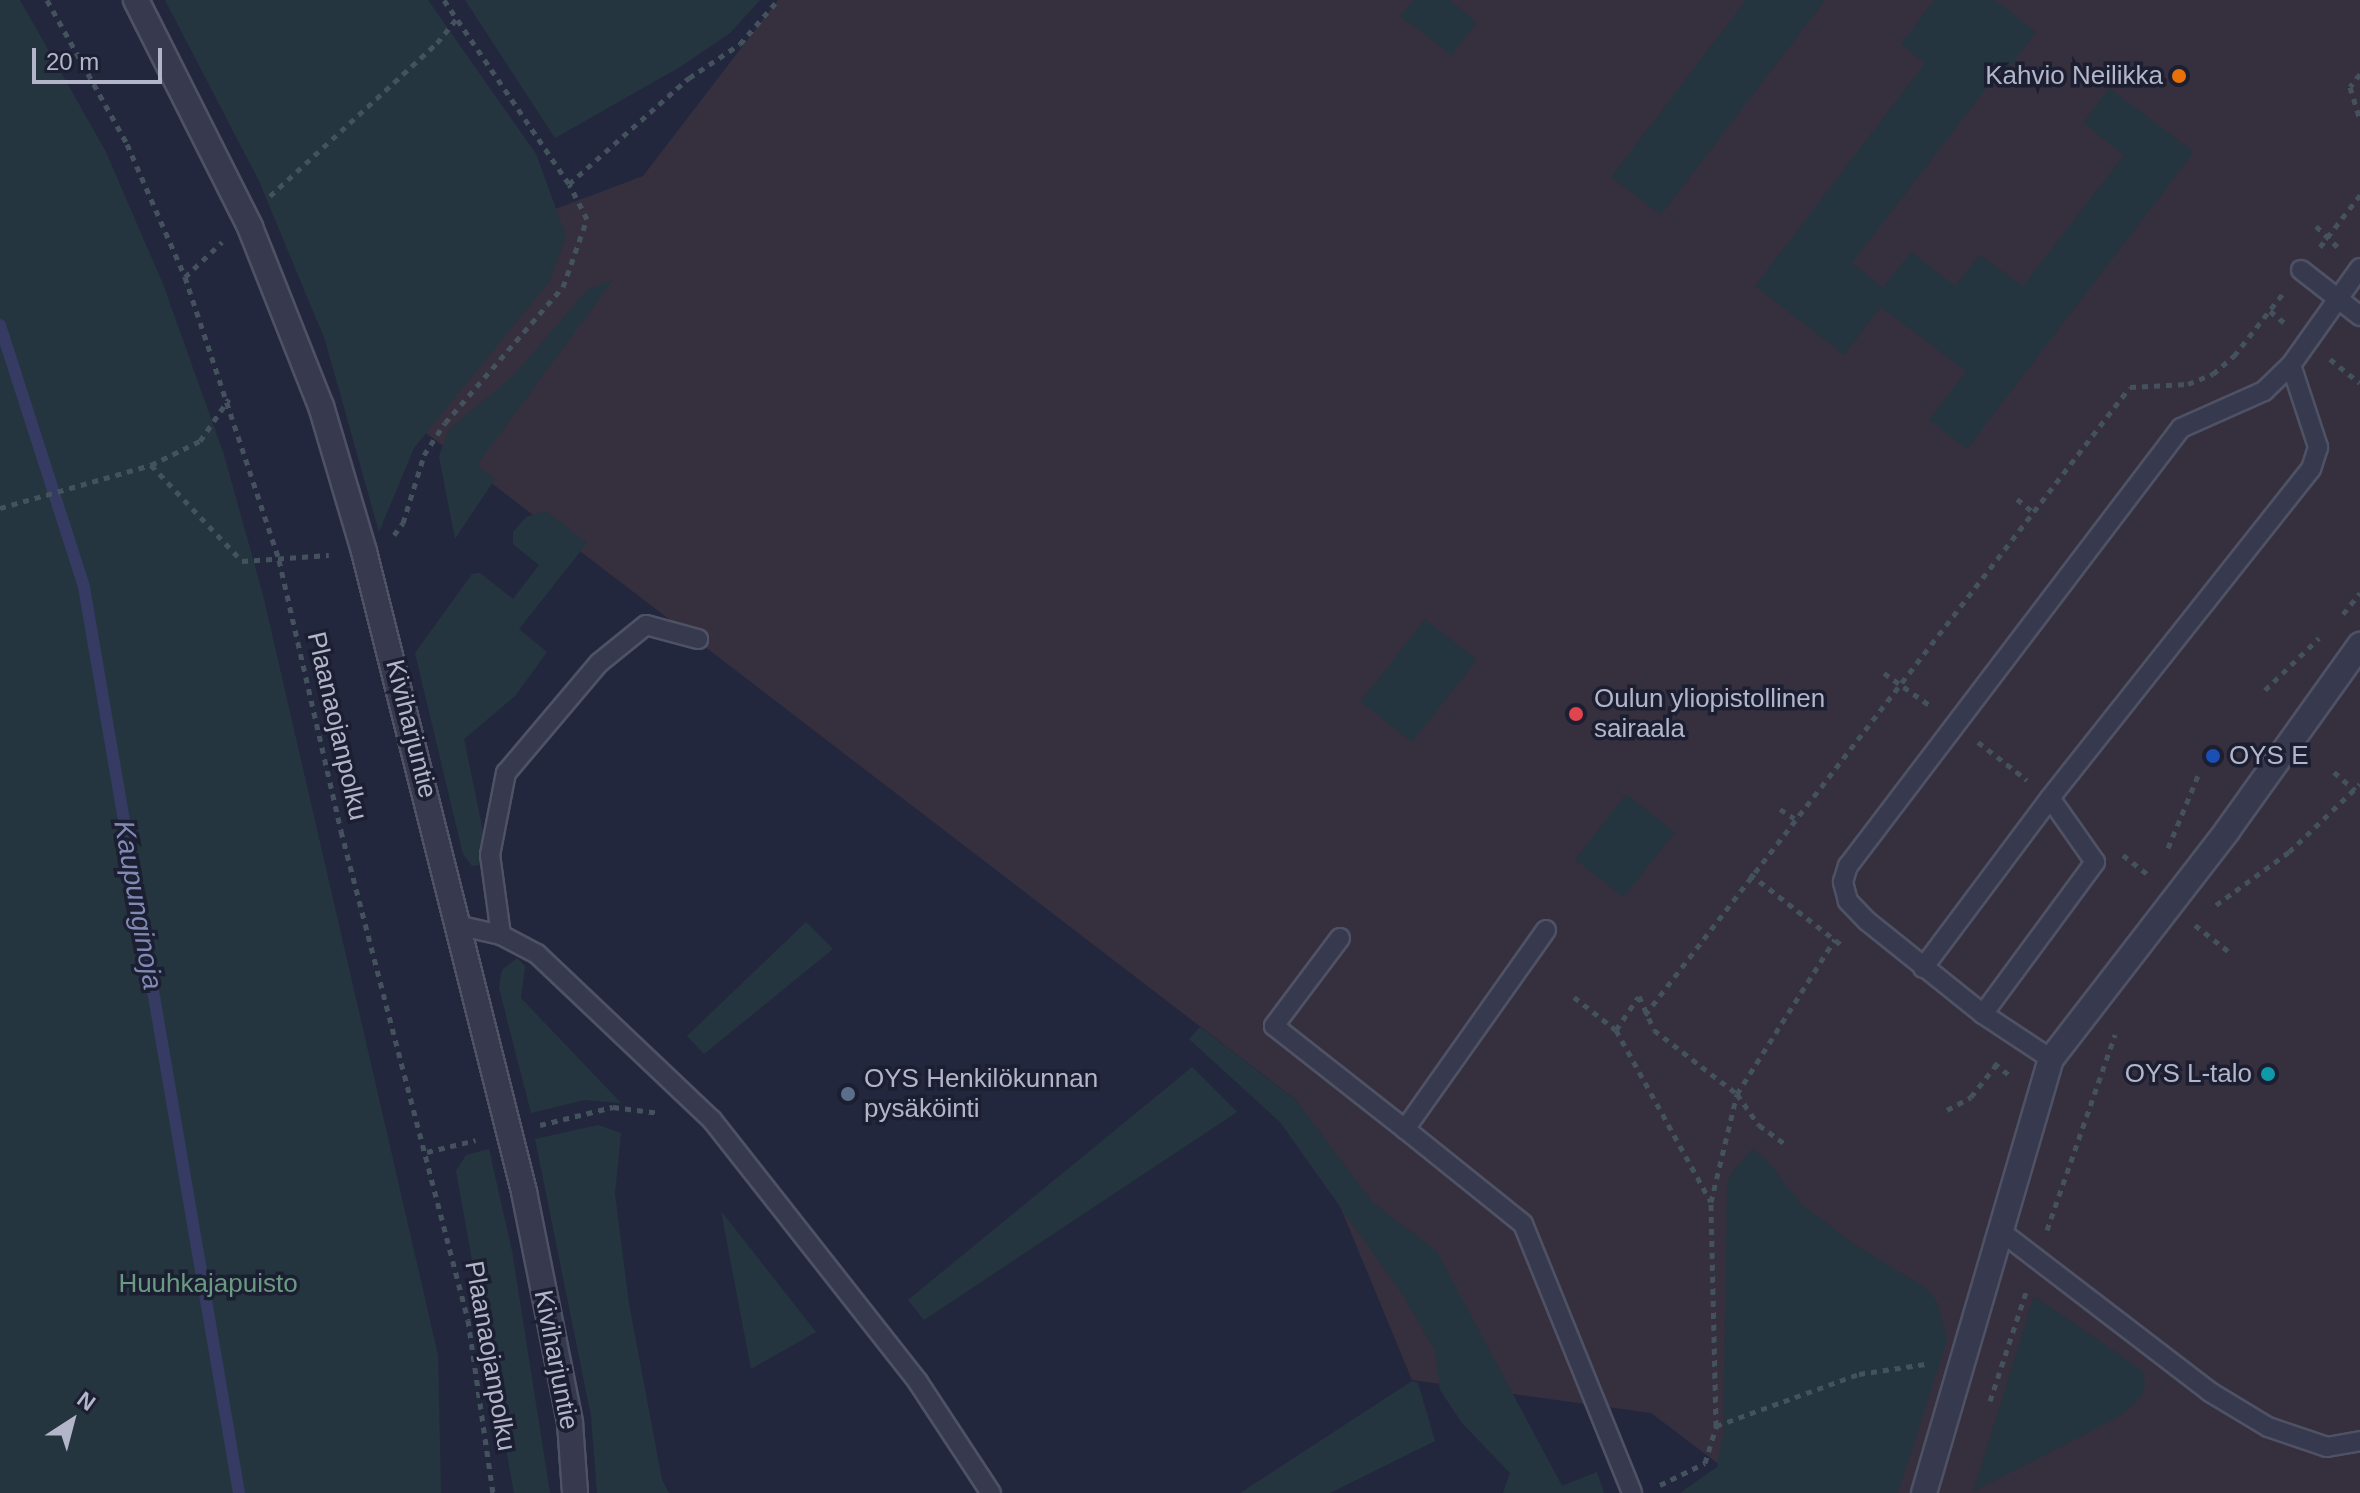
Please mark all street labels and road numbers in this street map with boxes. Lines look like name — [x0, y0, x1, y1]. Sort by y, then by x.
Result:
street label: Plaanaojanpolku — [300, 629, 374, 823]
street label: Kiviharjuntie — [379, 657, 443, 801]
street label: Plaanaojanpolku — [458, 1259, 522, 1453]
street label: Kiviharjuntie — [527, 1288, 585, 1432]

